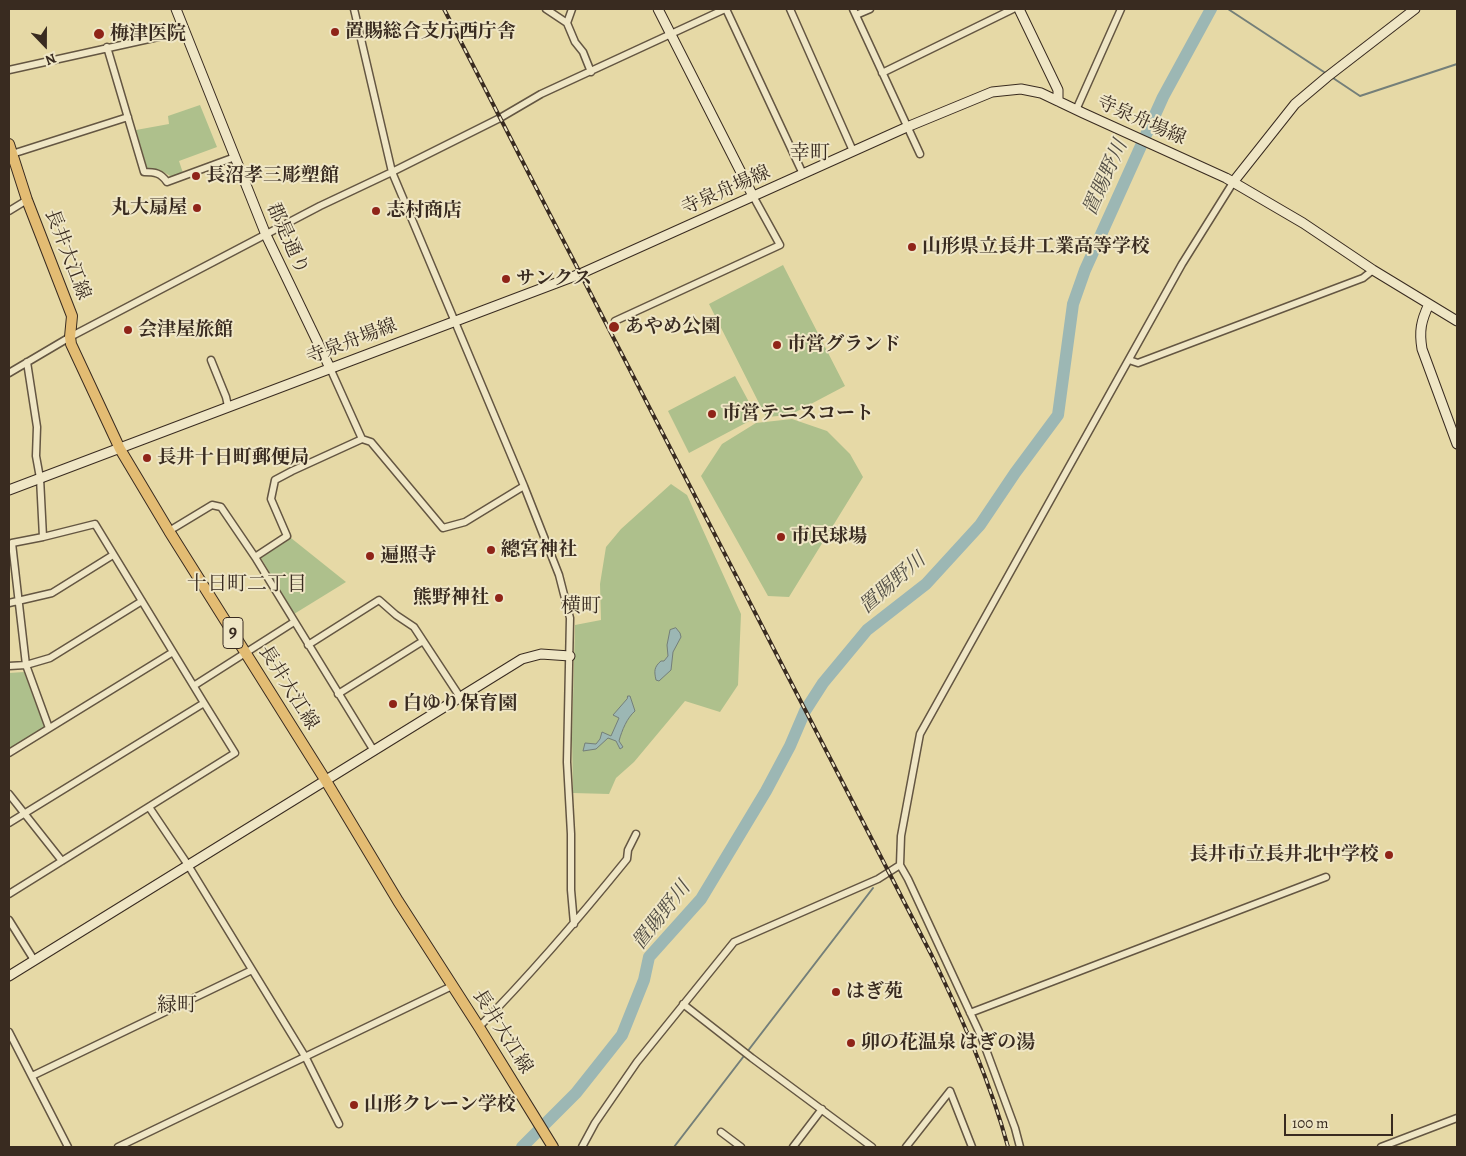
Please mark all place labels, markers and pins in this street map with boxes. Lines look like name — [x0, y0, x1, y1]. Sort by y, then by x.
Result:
place label: 置賜総合支庁西庁舎 — [345, 21, 516, 43]
place label: 梅津医院 — [110, 23, 186, 45]
marker: 置賜総合支庁西庁舎 — [329, 26, 341, 38]
marker: 梅津医院 — [92, 27, 106, 41]
place label: 長沼孝三彫塑館 — [206, 165, 339, 187]
marker: 長沼孝三彫塑館 — [190, 170, 202, 182]
place label: 丸大扇屋 — [111, 197, 187, 219]
place label: 志村商店 — [386, 200, 462, 222]
marker: 丸大扇屋 — [191, 202, 203, 214]
marker: 志村商店 — [370, 205, 382, 217]
place label: 山形県立長井工業高等学校 — [922, 236, 1150, 258]
marker: 山形県立長井工業高等学校 — [906, 241, 918, 253]
place label: サンクス — [516, 268, 592, 290]
marker: サンクス — [500, 273, 512, 285]
place label: あやめ公園 — [625, 316, 720, 338]
place label: 会津屋旅館 — [138, 319, 233, 341]
marker: あやめ公園 — [607, 320, 621, 334]
marker: 会津屋旅館 — [122, 324, 134, 336]
place label: 市営グランド — [787, 334, 901, 356]
marker: 市営グランド — [771, 339, 783, 351]
place label: 市営テニスコート — [722, 403, 874, 425]
marker: 市営テニスコート — [706, 408, 718, 420]
place label: 長井十日町郵便局 — [157, 447, 309, 469]
marker: 長井十日町郵便局 — [141, 452, 153, 464]
place label: 市民球場 — [791, 526, 867, 548]
marker: 市民球場 — [775, 531, 787, 543]
place label: 總宮神社 — [501, 539, 577, 561]
marker: 總宮神社 — [485, 544, 497, 556]
place label: 遍照寺 — [380, 545, 437, 567]
marker: 遍照寺 — [364, 550, 376, 562]
place label: 熊野神社 — [413, 587, 489, 609]
marker: 熊野神社 — [493, 592, 505, 604]
place label: 白ゆり保育園 — [403, 693, 517, 715]
marker: 白ゆり保育園 — [387, 698, 399, 710]
place label: 長井市立長井北中学校 — [1189, 844, 1379, 866]
marker: 長井市立長井北中学校 — [1383, 849, 1395, 861]
place label: はぎ苑 — [846, 981, 903, 1003]
marker: はぎ苑 — [830, 986, 842, 998]
place label: 卯の花温泉 はぎの湯 — [861, 1032, 1035, 1054]
marker: 卯の花温泉 はぎの湯 — [845, 1037, 857, 1049]
place label: 山形クレーン学校 — [364, 1094, 516, 1116]
marker: 山形クレーン学校 — [348, 1099, 360, 1111]

